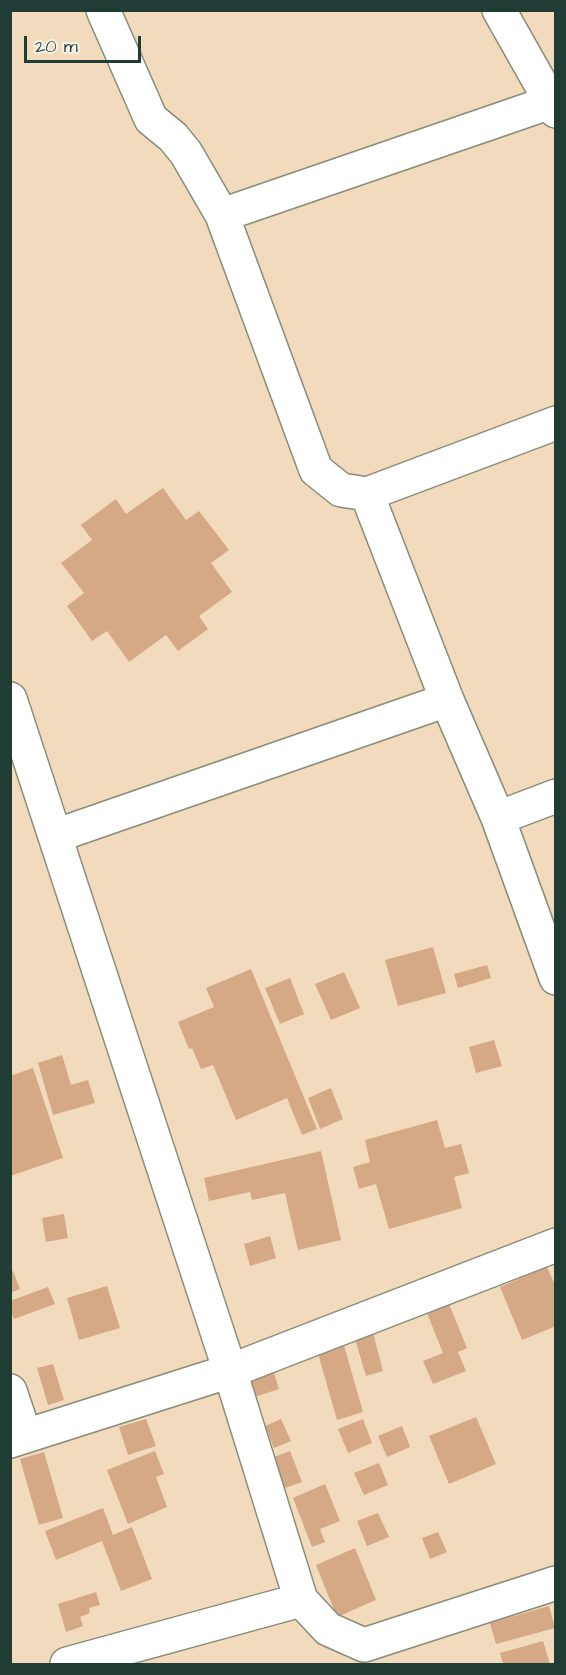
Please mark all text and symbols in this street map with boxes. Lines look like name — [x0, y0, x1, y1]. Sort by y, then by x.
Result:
scale bar — [27, 24, 144, 62]
text: 20 m — [35, 34, 78, 59]

